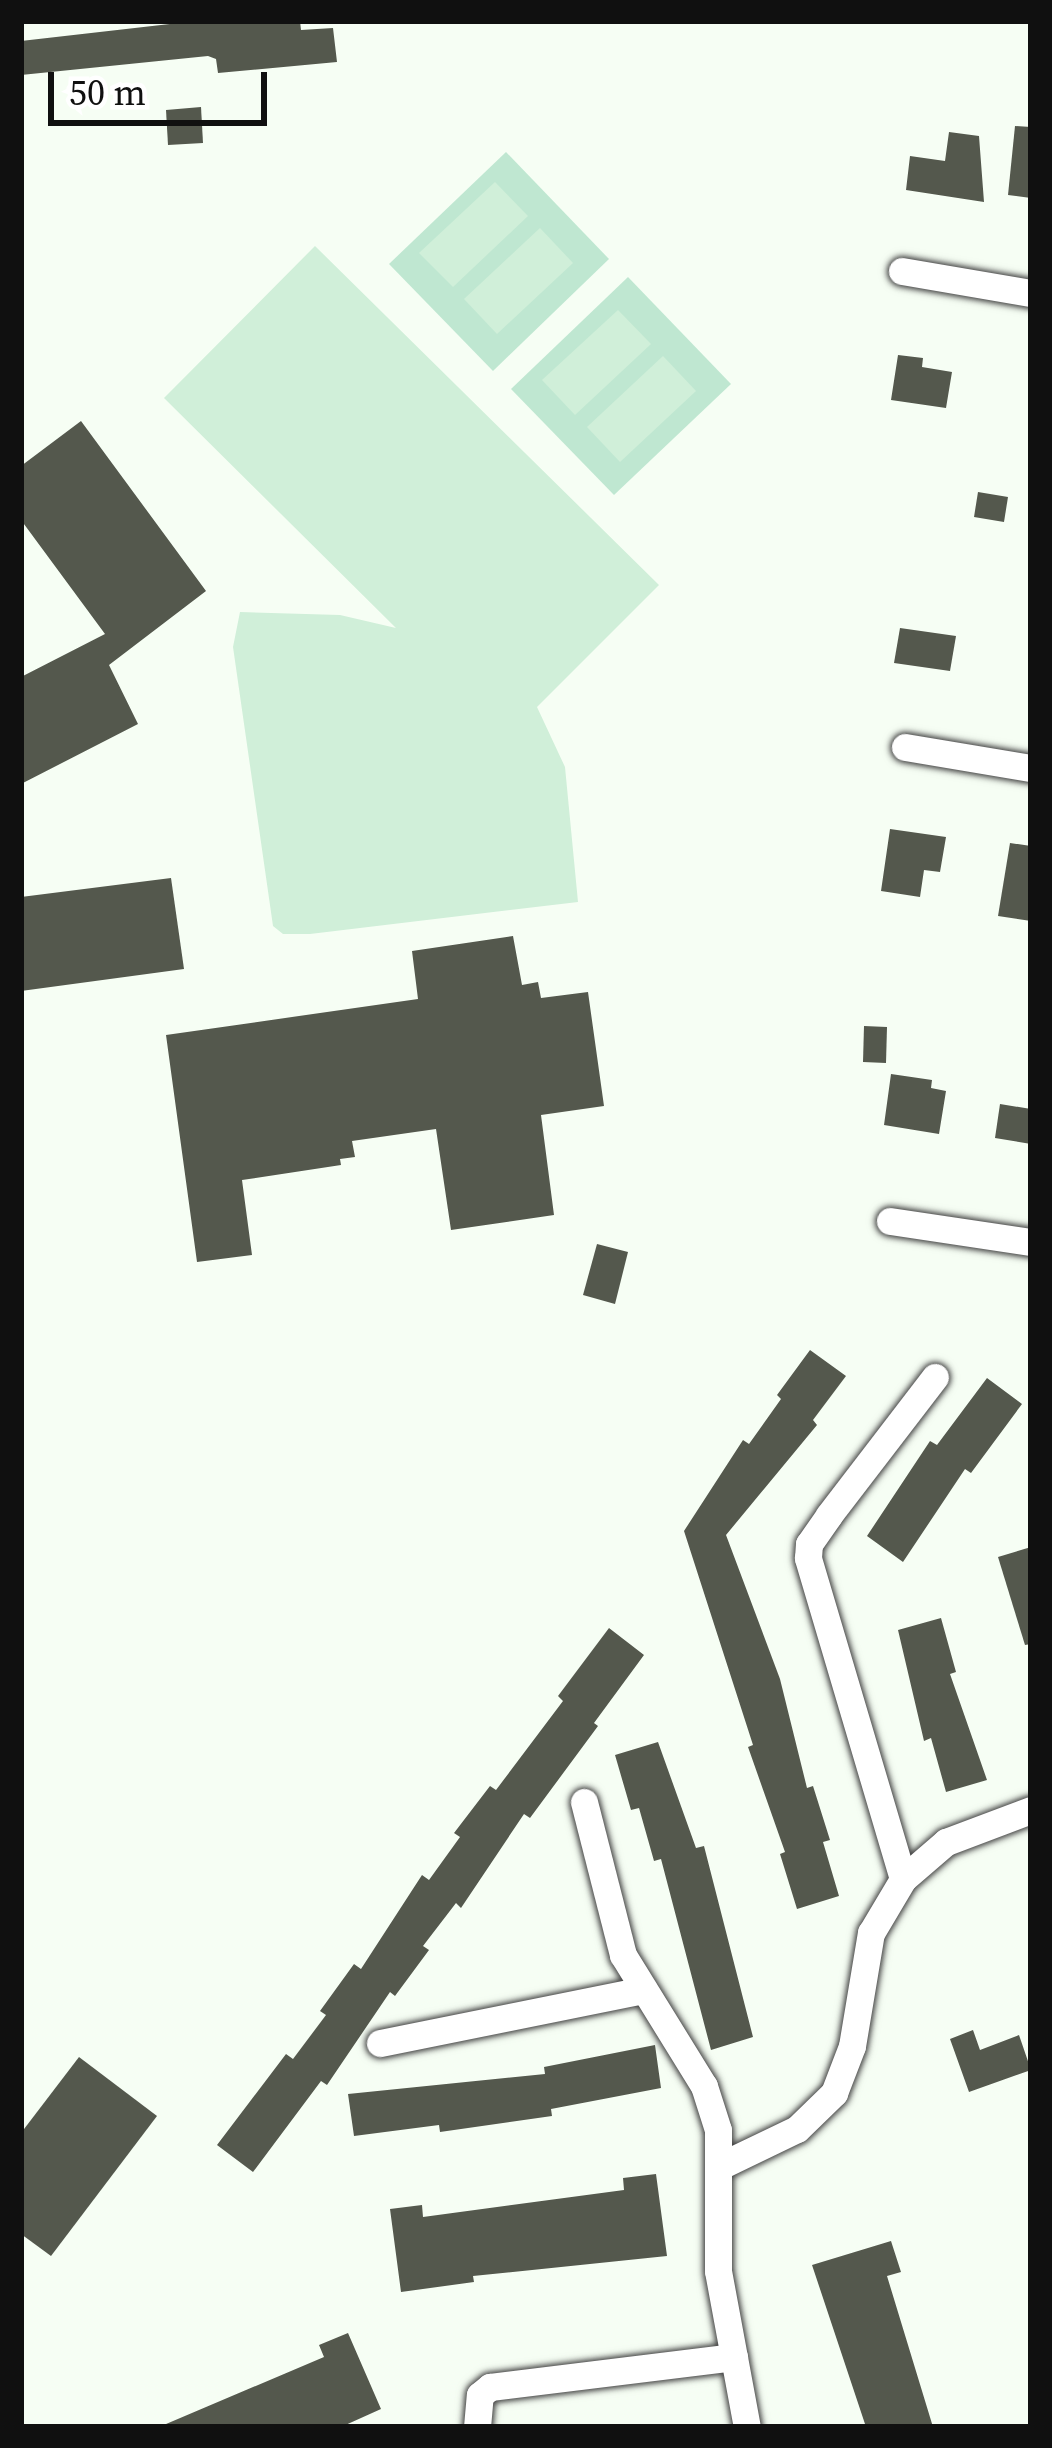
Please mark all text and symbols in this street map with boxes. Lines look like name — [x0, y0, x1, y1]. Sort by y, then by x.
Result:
scale bar — [54, 48, 273, 122]
text: 50 m — [69, 68, 146, 117]

